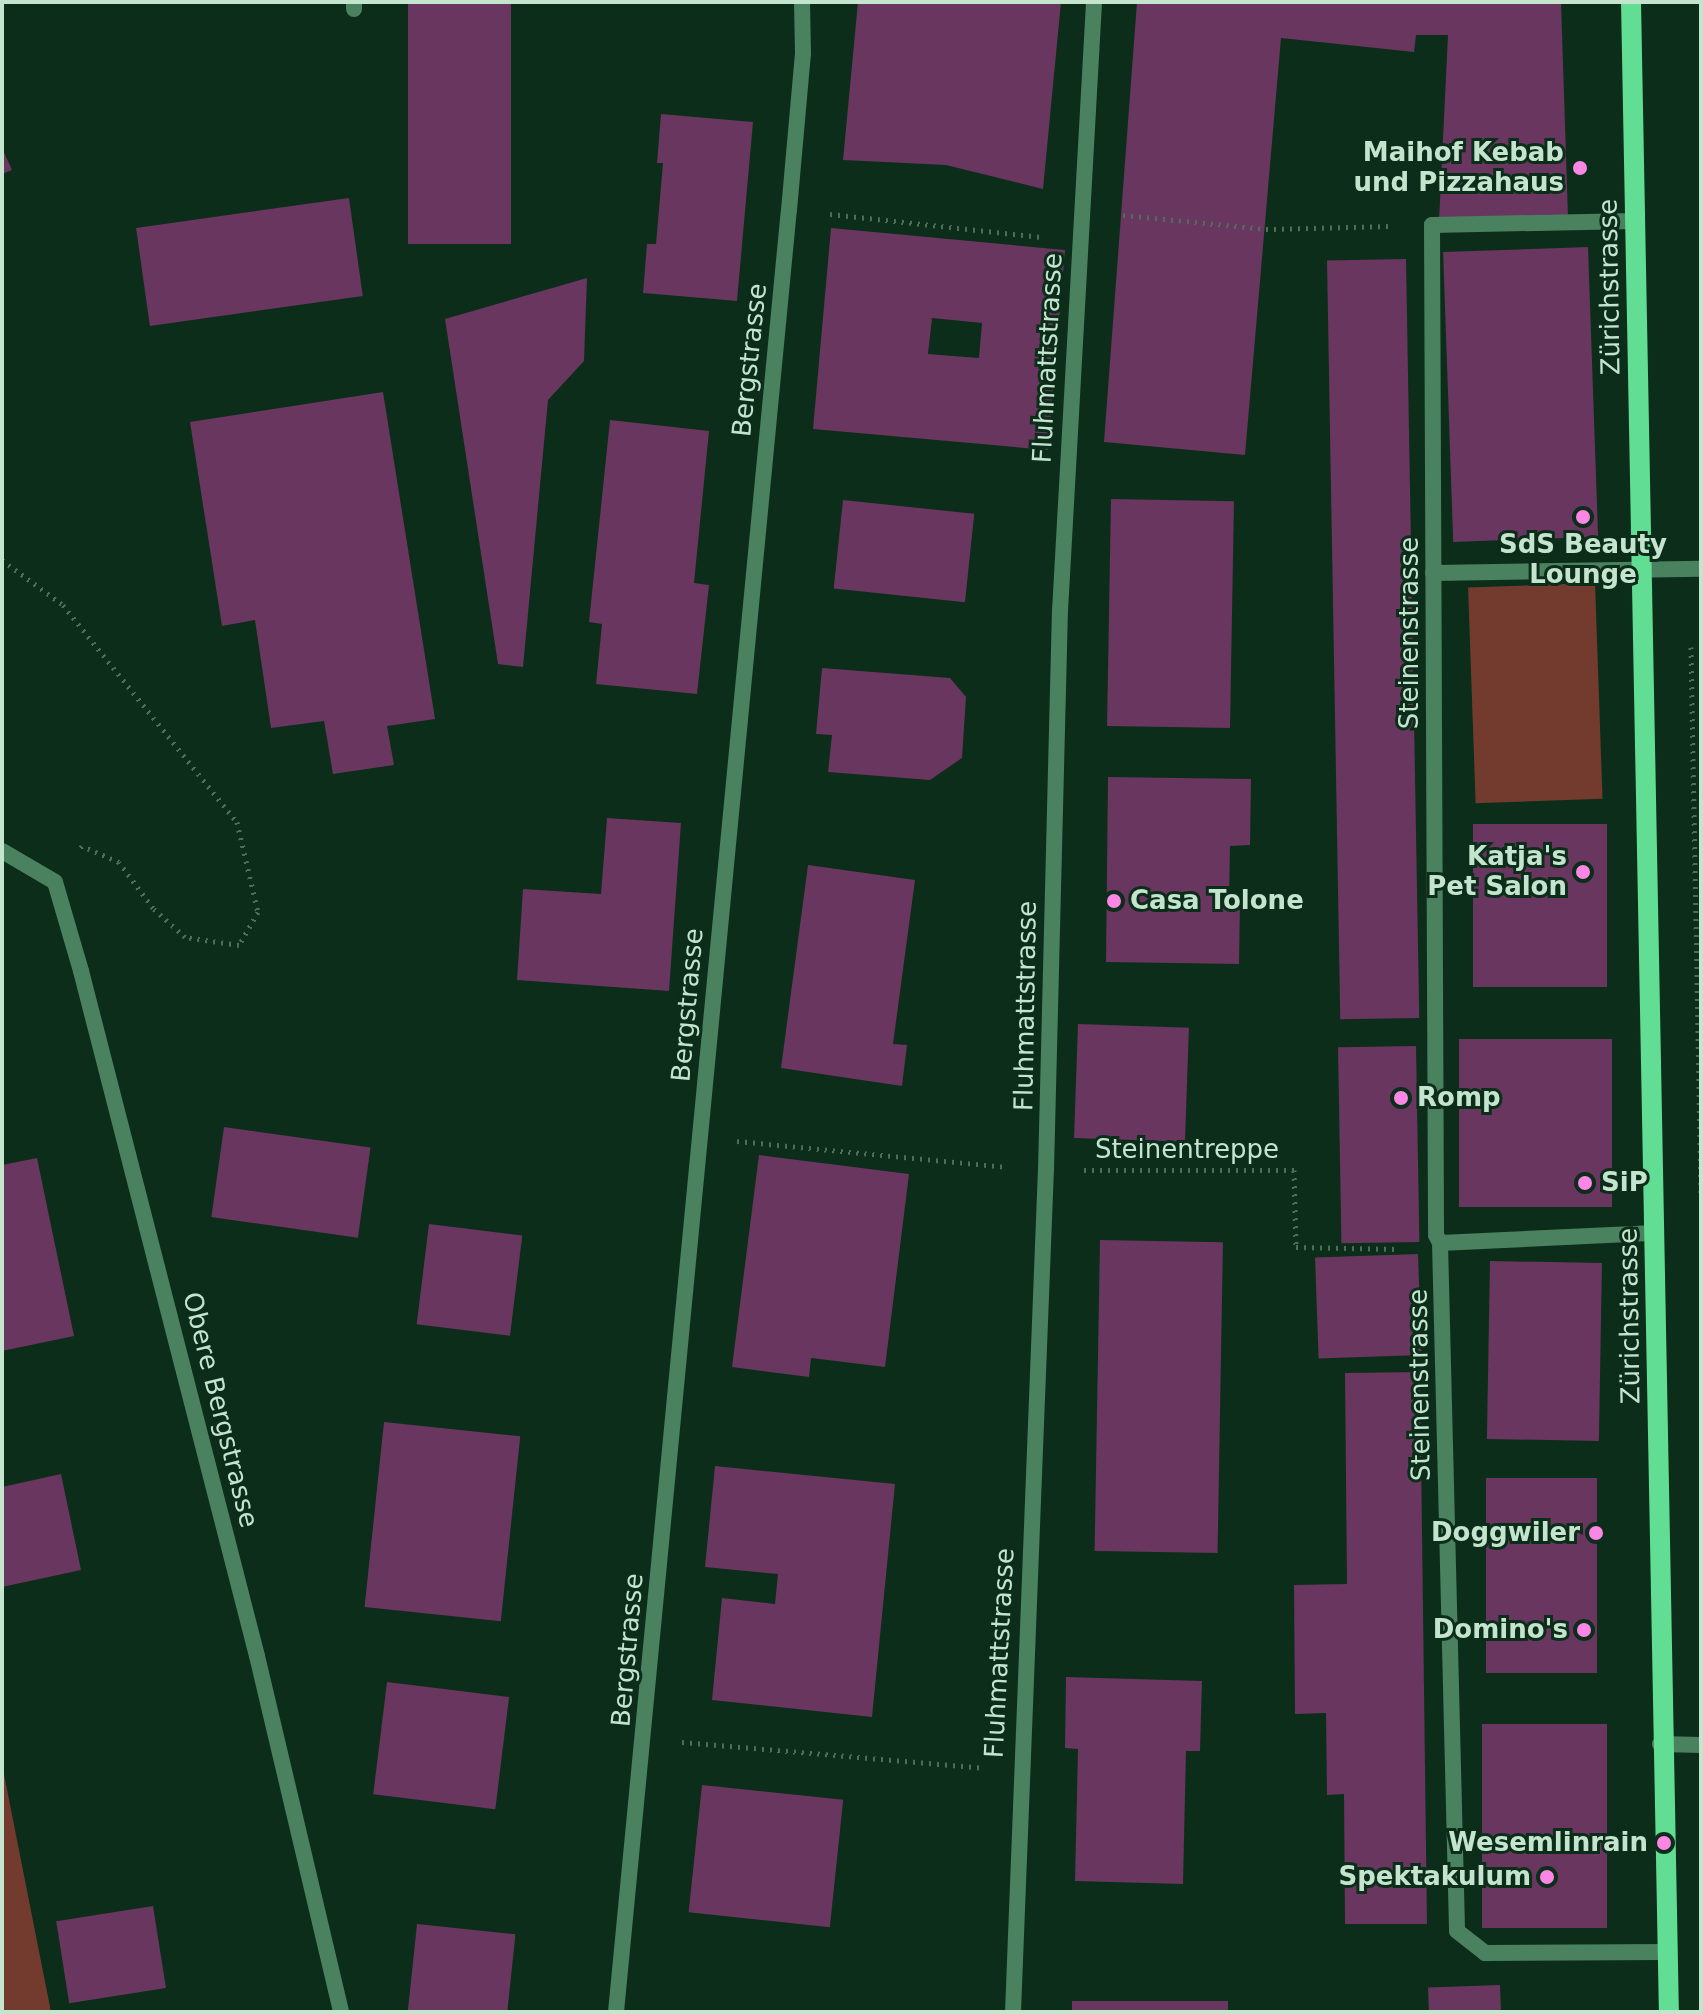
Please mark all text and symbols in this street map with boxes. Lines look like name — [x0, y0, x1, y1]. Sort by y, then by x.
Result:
place label: Maihof Kebab und Pizzahaus — [1353, 137, 1564, 198]
marker: Maihof Kebab und Pizzahaus — [1571, 159, 1589, 177]
street label: Zürichstrasse — [1593, 199, 1627, 375]
street label: Fluhmattstrasse — [1027, 252, 1069, 464]
street label: Bergstrasse — [726, 282, 774, 438]
marker: SdS Beauty Lounge — [1574, 508, 1592, 526]
place label: SdS Beauty Lounge — [1499, 529, 1667, 590]
street label: Steinenstrasse — [1394, 537, 1426, 729]
place label: Katja's Pet Salon — [1427, 841, 1567, 902]
marker: Katja's Pet Salon — [1574, 863, 1592, 881]
place label: Casa Tolone — [1130, 885, 1304, 917]
marker: Casa Tolone — [1105, 892, 1123, 910]
street label: Fluhmattstrasse — [1009, 901, 1043, 1111]
street label: Bergstrasse — [666, 927, 710, 1083]
place label: Romp — [1417, 1082, 1501, 1114]
marker: Romp — [1392, 1089, 1410, 1107]
street label: Steinentreppe — [1095, 1134, 1279, 1166]
place label: SiP — [1601, 1167, 1648, 1199]
marker: SiP — [1576, 1174, 1594, 1192]
street label: Zürichstrasse — [1613, 1228, 1647, 1404]
street label: Obere Bergstrasse — [176, 1289, 264, 1531]
street label: Steinenstrasse — [1403, 1289, 1437, 1481]
place label: Doggwiler — [1431, 1517, 1580, 1549]
marker: Doggwiler — [1587, 1524, 1605, 1542]
street label: Fluhmattstrasse — [979, 1547, 1021, 1759]
street label: Bergstrasse — [606, 1572, 650, 1728]
place label: Domino's — [1433, 1614, 1568, 1646]
marker: Domino's — [1575, 1621, 1593, 1639]
place label: Wesemlinrain — [1448, 1827, 1648, 1859]
marker: Wesemlinrain — [1655, 1834, 1673, 1852]
place label: Spektakulum — [1338, 1861, 1531, 1893]
marker: Spektakulum — [1538, 1868, 1556, 1886]

